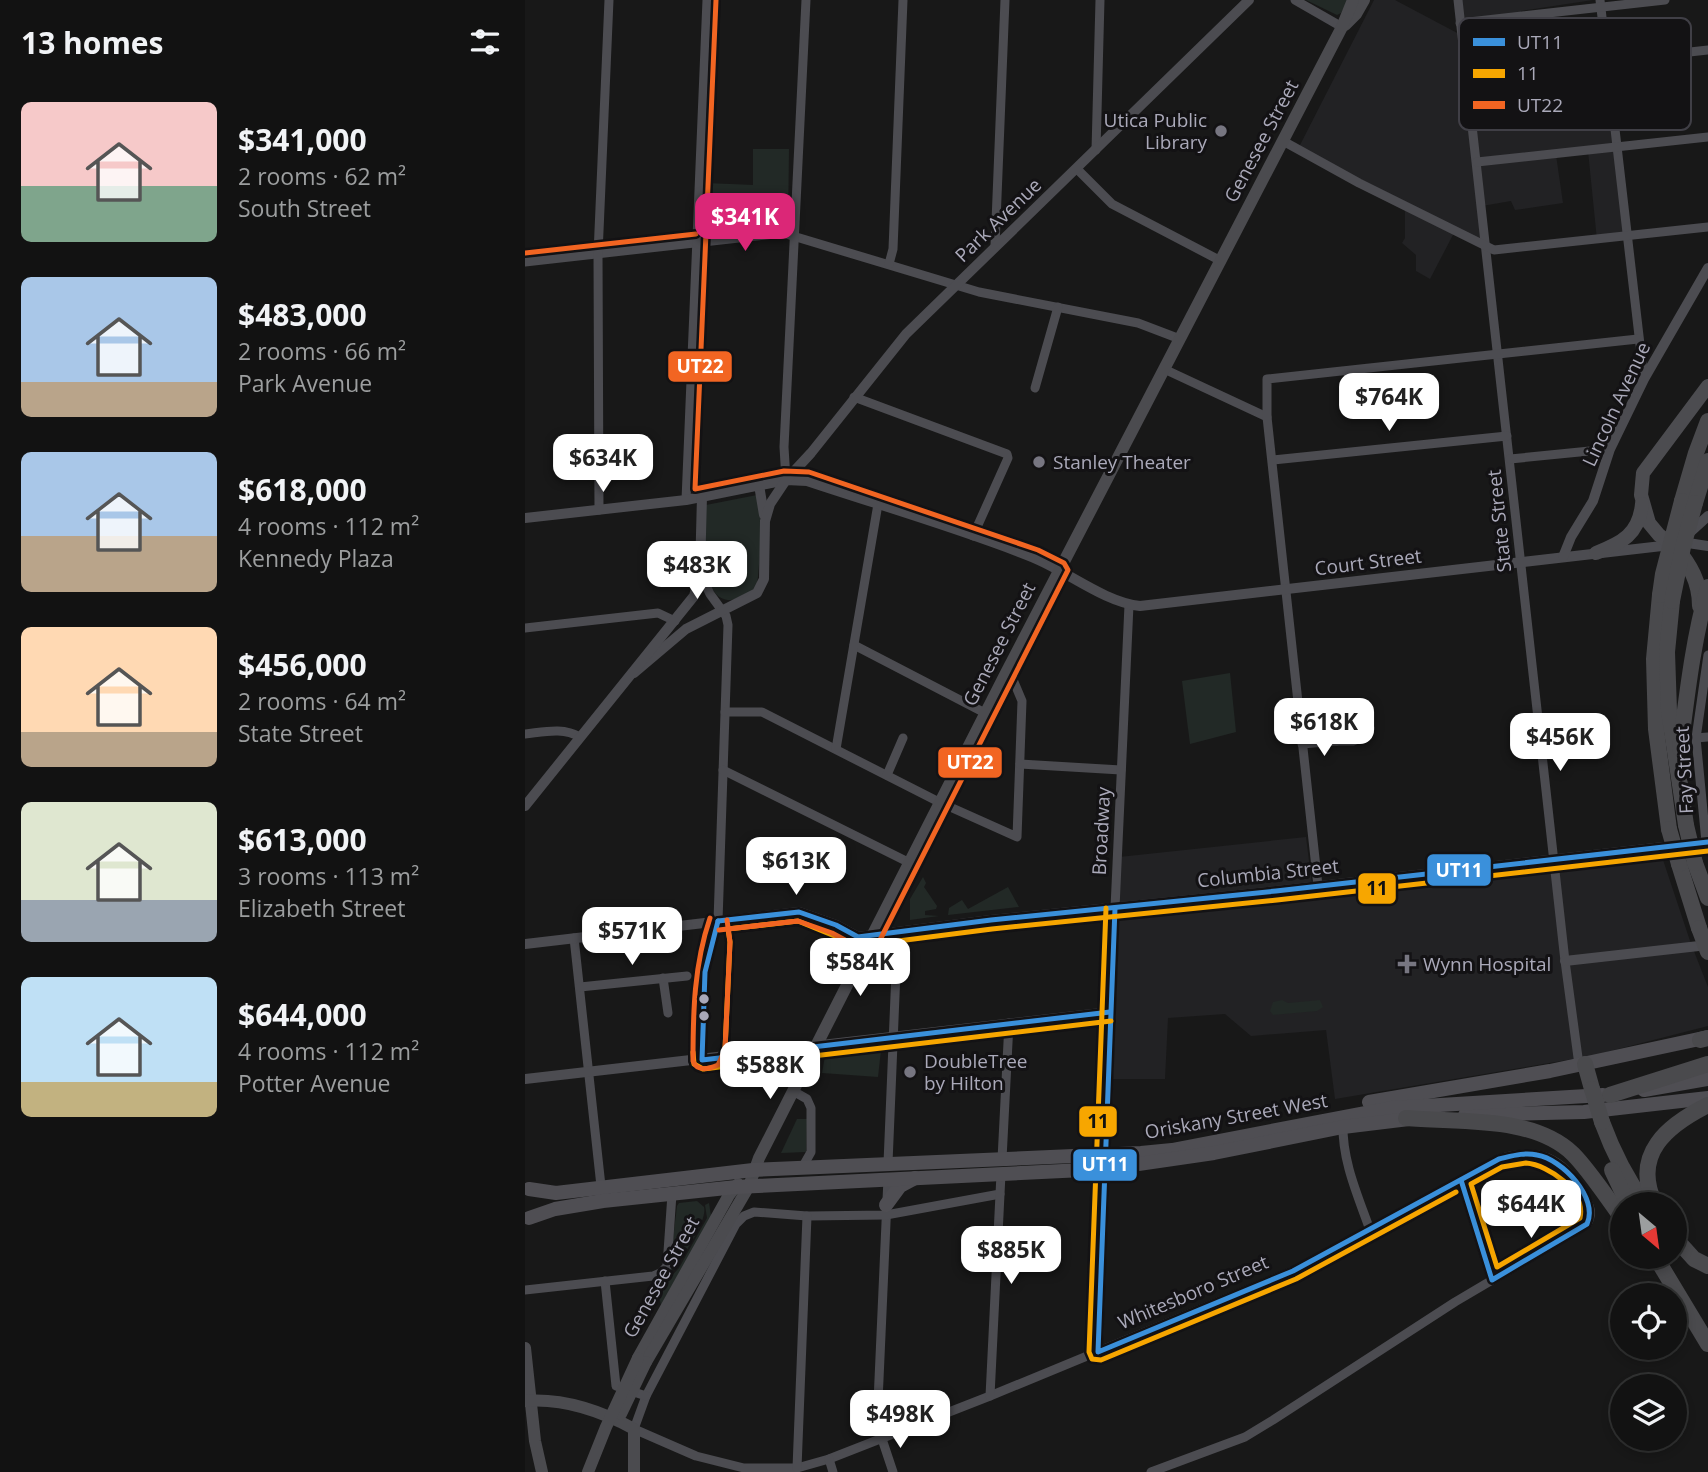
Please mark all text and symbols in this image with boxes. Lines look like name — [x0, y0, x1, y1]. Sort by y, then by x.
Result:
legend — [1459, 18, 1691, 130]
text: 13 homes — [21, 22, 164, 63]
icon: filters — [466, 23, 504, 61]
text: UT11 — [1517, 29, 1563, 55]
text: 11 — [1517, 60, 1539, 86]
street label: Genesee Street — [1218, 75, 1304, 207]
text: UT22 — [1517, 92, 1563, 118]
place label: Utica Public Library — [1104, 107, 1207, 155]
text: $341,000 — [238, 119, 367, 160]
marker: Utica Public Library — [1213, 123, 1229, 139]
icon: home — [77, 130, 161, 214]
text: 2 rooms · 62 m² — [238, 160, 406, 192]
street label: Park Avenue — [949, 172, 1047, 268]
text: South Street — [238, 192, 371, 224]
pin: $341K — [696, 194, 794, 253]
text: $341K — [711, 200, 779, 232]
text: $483,000 — [238, 294, 367, 335]
icon: home — [77, 305, 161, 389]
text: 2 rooms · 66 m² — [238, 335, 406, 367]
street label: Lincoln Avenue — [1576, 338, 1656, 470]
line badge: UT22 — [667, 350, 733, 383]
text: UT22 — [676, 353, 724, 379]
text: Park Avenue — [238, 367, 372, 399]
pin: $764K — [1340, 374, 1438, 433]
text: $764K — [1355, 380, 1423, 412]
pin: $634K — [554, 434, 652, 494]
text: $634K — [569, 441, 637, 473]
place label: Stanley Theater — [1053, 449, 1191, 475]
marker: Stanley Theater — [1031, 454, 1047, 470]
street label: State Street — [1481, 468, 1517, 574]
text: $618,000 — [238, 469, 367, 510]
icon: home — [77, 480, 161, 564]
text: 4 rooms · 112 m² — [238, 510, 419, 542]
text: Kennedy Plaza — [238, 542, 394, 574]
pin: $483K — [648, 542, 746, 601]
street label: Court Street — [1313, 543, 1423, 581]
text: $483K — [663, 548, 731, 580]
street label: Genesee Street — [957, 578, 1041, 710]
text: $456,000 — [238, 644, 367, 685]
icon: home — [77, 655, 161, 739]
text: 2 rooms · 64 m² — [238, 685, 406, 717]
pin: $618K — [1275, 698, 1373, 758]
text: $618K — [1290, 705, 1358, 737]
pin: $456K — [1511, 714, 1609, 773]
text: State Street — [238, 717, 363, 749]
text: $456K — [1526, 720, 1594, 752]
street label: Fay Street — [1669, 725, 1699, 815]
line badge: UT22 — [937, 746, 1003, 779]
text: UT22 — [946, 749, 994, 775]
street label: Broadway — [1086, 786, 1116, 876]
text: $613,000 — [238, 819, 367, 860]
icon: home — [77, 830, 161, 914]
pin: $613K — [747, 838, 845, 897]
text: $613K — [762, 844, 830, 876]
street label: Columbia Street — [1196, 853, 1340, 893]
line badge: UT11 — [1426, 853, 1492, 887]
text: UT11 — [1435, 857, 1483, 883]
text: 3 rooms · 113 m² — [238, 860, 419, 892]
line badge: 11 — [1357, 872, 1397, 905]
text: 11 — [1366, 875, 1388, 901]
text: Elizabeth Street — [238, 892, 405, 924]
pin: $571K — [583, 908, 681, 967]
text: $571K — [598, 914, 666, 946]
pin: $584K — [811, 939, 909, 998]
text: $584K — [826, 945, 894, 977]
place label: Wynn Hospital — [1423, 951, 1551, 977]
marker: Wynn Hospital — [1397, 954, 1417, 974]
unlabelled marker — [697, 992, 711, 1006]
text: $644,000 — [238, 994, 367, 1035]
icon: home — [77, 1005, 161, 1089]
unlabelled marker — [697, 1009, 711, 1023]
text: 4 rooms · 112 m² — [238, 1035, 419, 1067]
pin: $588K — [721, 1042, 819, 1101]
text: $588K — [736, 1048, 804, 1080]
place label: DoubleTree by Hilton — [924, 1048, 1028, 1096]
marker: DoubleTree by Hilton — [902, 1064, 918, 1080]
text: Potter Avenue — [238, 1067, 390, 1099]
street label: Oriskany Street West — [1143, 1087, 1330, 1145]
line badge: 11 — [1078, 1105, 1118, 1138]
text: 11 — [1087, 1108, 1109, 1134]
line badge: UT11 — [1072, 1148, 1138, 1182]
text: UT11 — [1081, 1151, 1129, 1177]
pin: $644K — [1482, 1180, 1580, 1240]
text: $644K — [1497, 1187, 1565, 1219]
north arrow — [1610, 1192, 1687, 1269]
map controls — [1610, 1192, 1687, 1451]
street label: Genesee Street — [617, 1211, 705, 1342]
pin: $885K — [962, 1226, 1060, 1286]
text: $885K — [977, 1233, 1045, 1265]
street label: Whitesboro Street — [1114, 1249, 1272, 1335]
button: locate — [1610, 1283, 1687, 1360]
button: layers — [1610, 1374, 1687, 1451]
pin: $498K — [851, 1390, 949, 1450]
text: $498K — [866, 1397, 934, 1429]

